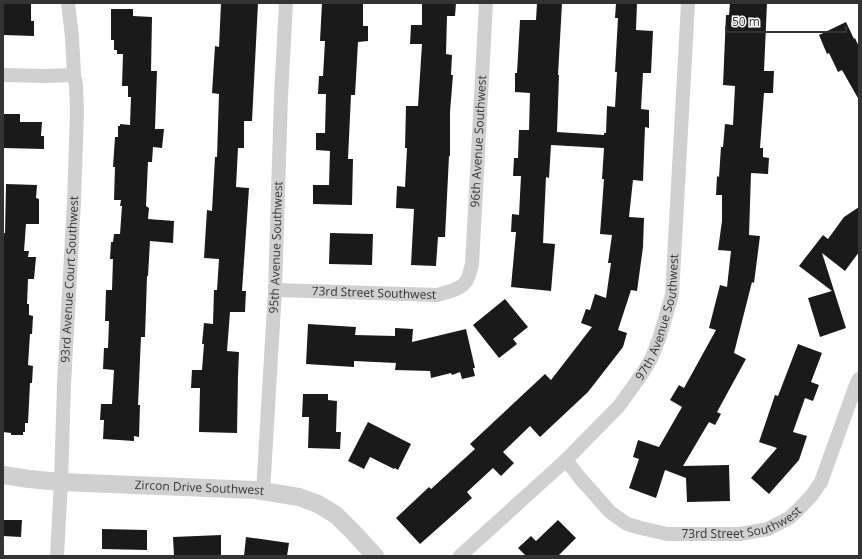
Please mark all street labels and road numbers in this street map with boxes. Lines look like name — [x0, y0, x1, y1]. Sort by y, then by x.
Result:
street label: 96th Avenue Southwest — [466, 75, 490, 208]
street label: 95th Avenue Southwest — [265, 181, 286, 314]
street label: 93rd Avenue Court Southwest — [56, 195, 82, 363]
street label: 97th Avenue Southwest — [631, 253, 682, 384]
street label: 73rd Street Southwest — [311, 282, 437, 303]
street label: Zircon Drive Southwest — [134, 476, 266, 499]
street label: 73rd Street Southwest — [681, 502, 805, 542]

